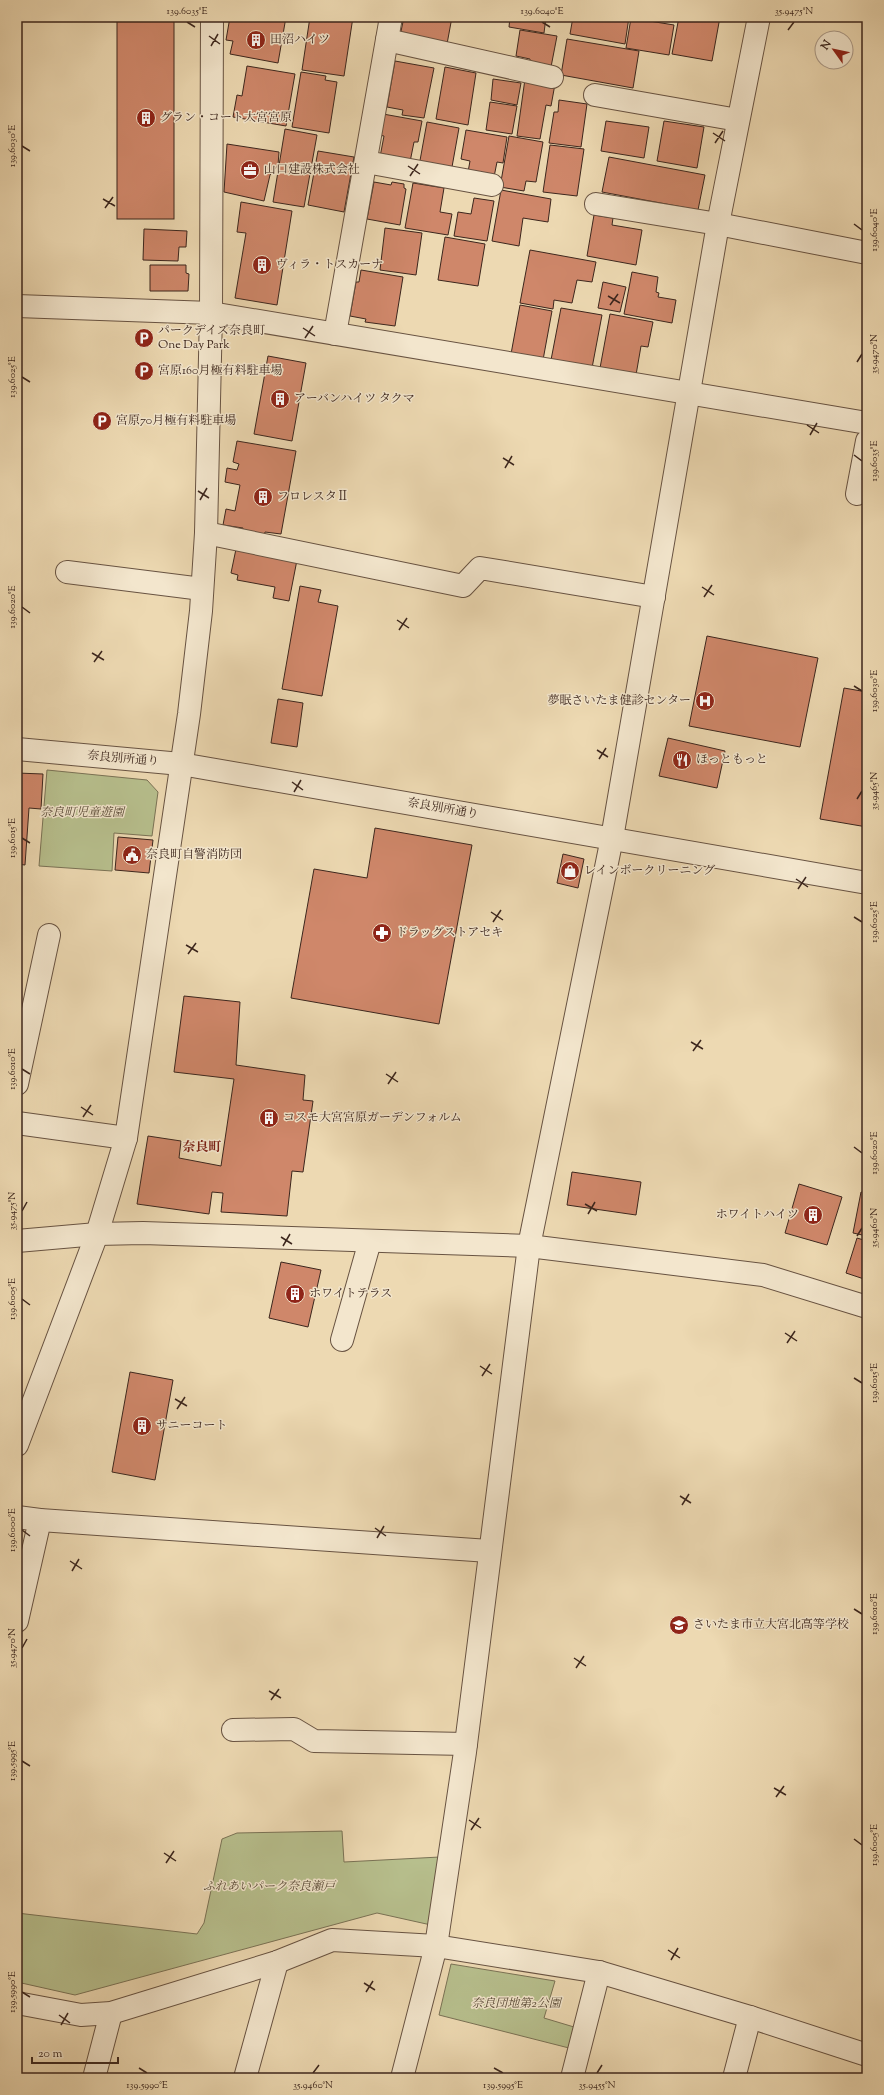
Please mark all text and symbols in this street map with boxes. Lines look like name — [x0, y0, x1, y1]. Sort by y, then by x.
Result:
text: 139.6035°E — [167, 4, 207, 19]
text: 139.6040°E — [521, 4, 563, 19]
text: 35.9475°N — [775, 4, 813, 19]
building icon: 田沼ハイツ — [245, 29, 267, 51]
north arrow — [814, 30, 854, 70]
place label: 田沼ハイツ — [270, 31, 330, 49]
text: N — [817, 37, 836, 54]
building icon: グラン・コート大宮宮原 — [135, 107, 157, 129]
place label: グラン・コート大宮宮原 — [160, 109, 292, 127]
text: 139.6030°E — [5, 125, 20, 167]
office icon: 山口建設株式会社 — [239, 159, 261, 181]
place label: 山口建設株式会社 — [264, 161, 360, 179]
text: 139.6040°E — [867, 209, 882, 251]
building icon: ヴィラ・トスカーナ — [251, 254, 273, 276]
place label: ヴィラ・トスカーナ — [276, 256, 383, 274]
place label: パークデイズ奈良町 One Day Park — [158, 322, 265, 354]
parking icon: パークデイズ奈良町 One Day Park — [133, 327, 155, 349]
text: 35.9470°N — [867, 334, 882, 374]
text: 139.6025°E — [5, 356, 20, 398]
parking icon: 宮原160月極有料駐車場 — [133, 360, 155, 382]
place label: 宮原160月極有料駐車場 — [158, 362, 282, 380]
building icon: アーバンハイツ タクマ — [269, 388, 291, 410]
place label: アーバンハイツ タクマ — [294, 390, 415, 408]
parking icon: 宮原70月極有料駐車場 — [91, 410, 113, 432]
place label: 宮原70月極有料駐車場 — [116, 412, 236, 430]
text: 139.6035°E — [867, 441, 882, 481]
building icon: フロレスタⅡ — [252, 486, 274, 508]
place label: フロレスタⅡ — [277, 488, 349, 506]
text: 139.6020°E — [5, 585, 20, 629]
text: 139.6030°E — [867, 670, 882, 712]
hospital icon: 夢眠さいたま健診センター — [694, 690, 716, 712]
place label: 夢眠さいたま健診センター — [547, 692, 691, 710]
street label: 奈良別所通り — [86, 747, 160, 771]
restaurant icon: ほっともっと — [671, 749, 693, 771]
place label: ほっともっと — [696, 751, 768, 769]
text: 35.9465°N — [867, 772, 882, 810]
street label: 奈良別所通り — [406, 794, 480, 824]
park label: 奈良町児童遊園 — [40, 804, 126, 822]
text: 139.6015°E — [5, 818, 20, 858]
public building icon: 奈良町自警消防団 — [121, 844, 143, 866]
place label: 奈良町自警消防団 — [146, 846, 242, 864]
shop icon: レインボークリーニング — [559, 860, 581, 882]
place label: レインボークリーニング — [584, 862, 715, 880]
text: 139.6025°E — [867, 901, 882, 943]
pharmacy icon: ドラッグストアセキ — [371, 922, 393, 944]
place label: ドラッグストアセキ — [396, 924, 503, 942]
text: 139.6010°E — [5, 1048, 20, 1090]
building icon: コスモ大宮宮原ガーデンフォルム — [258, 1107, 280, 1129]
place label: コスモ大宮宮原ガーデンフォルム — [283, 1109, 462, 1127]
text: 139.6020°E — [867, 1131, 882, 1175]
district label: 奈良町 — [182, 1139, 222, 1157]
text: 35.9475°N — [5, 1192, 20, 1230]
building icon: ホワイトハイツ — [802, 1204, 824, 1226]
place label: ホワイトハイツ — [716, 1206, 799, 1224]
text: 35.9460°N — [867, 1208, 882, 1248]
text: 139.6005°E — [5, 1278, 20, 1320]
building icon: ホワイトテラス — [284, 1283, 306, 1305]
place label: ホワイトテラス — [309, 1285, 392, 1303]
text: 139.6015°E — [867, 1363, 882, 1403]
building icon: サニーコート — [131, 1415, 153, 1437]
place label: サニーコート — [156, 1417, 228, 1435]
text: 139.6000°E — [5, 1508, 20, 1552]
text: 139.6010°E — [867, 1593, 882, 1635]
school or university icon: さいたま市立大宮北高等学校 — [668, 1614, 690, 1636]
place label: さいたま市立大宮北高等学校 — [693, 1616, 849, 1634]
text: 35.9470°N — [5, 1628, 20, 1668]
text: 139.5995°E — [5, 1741, 20, 1781]
text: 139.6005°E — [867, 1824, 882, 1866]
park label: ふれあいパーク奈良瀬戸 — [203, 1878, 337, 1896]
text: 139.5990°E — [5, 1971, 20, 2013]
park label: 奈良団地第2公園 — [471, 1995, 563, 2013]
scale bar — [32, 2039, 118, 2065]
text: 20 m — [38, 2045, 63, 2063]
text: 139.5990°E — [126, 2078, 168, 2093]
text: 35.9460°N — [293, 2078, 333, 2093]
text: 139.5995°E — [483, 2078, 523, 2093]
text: 35.9455°N — [578, 2078, 616, 2093]

